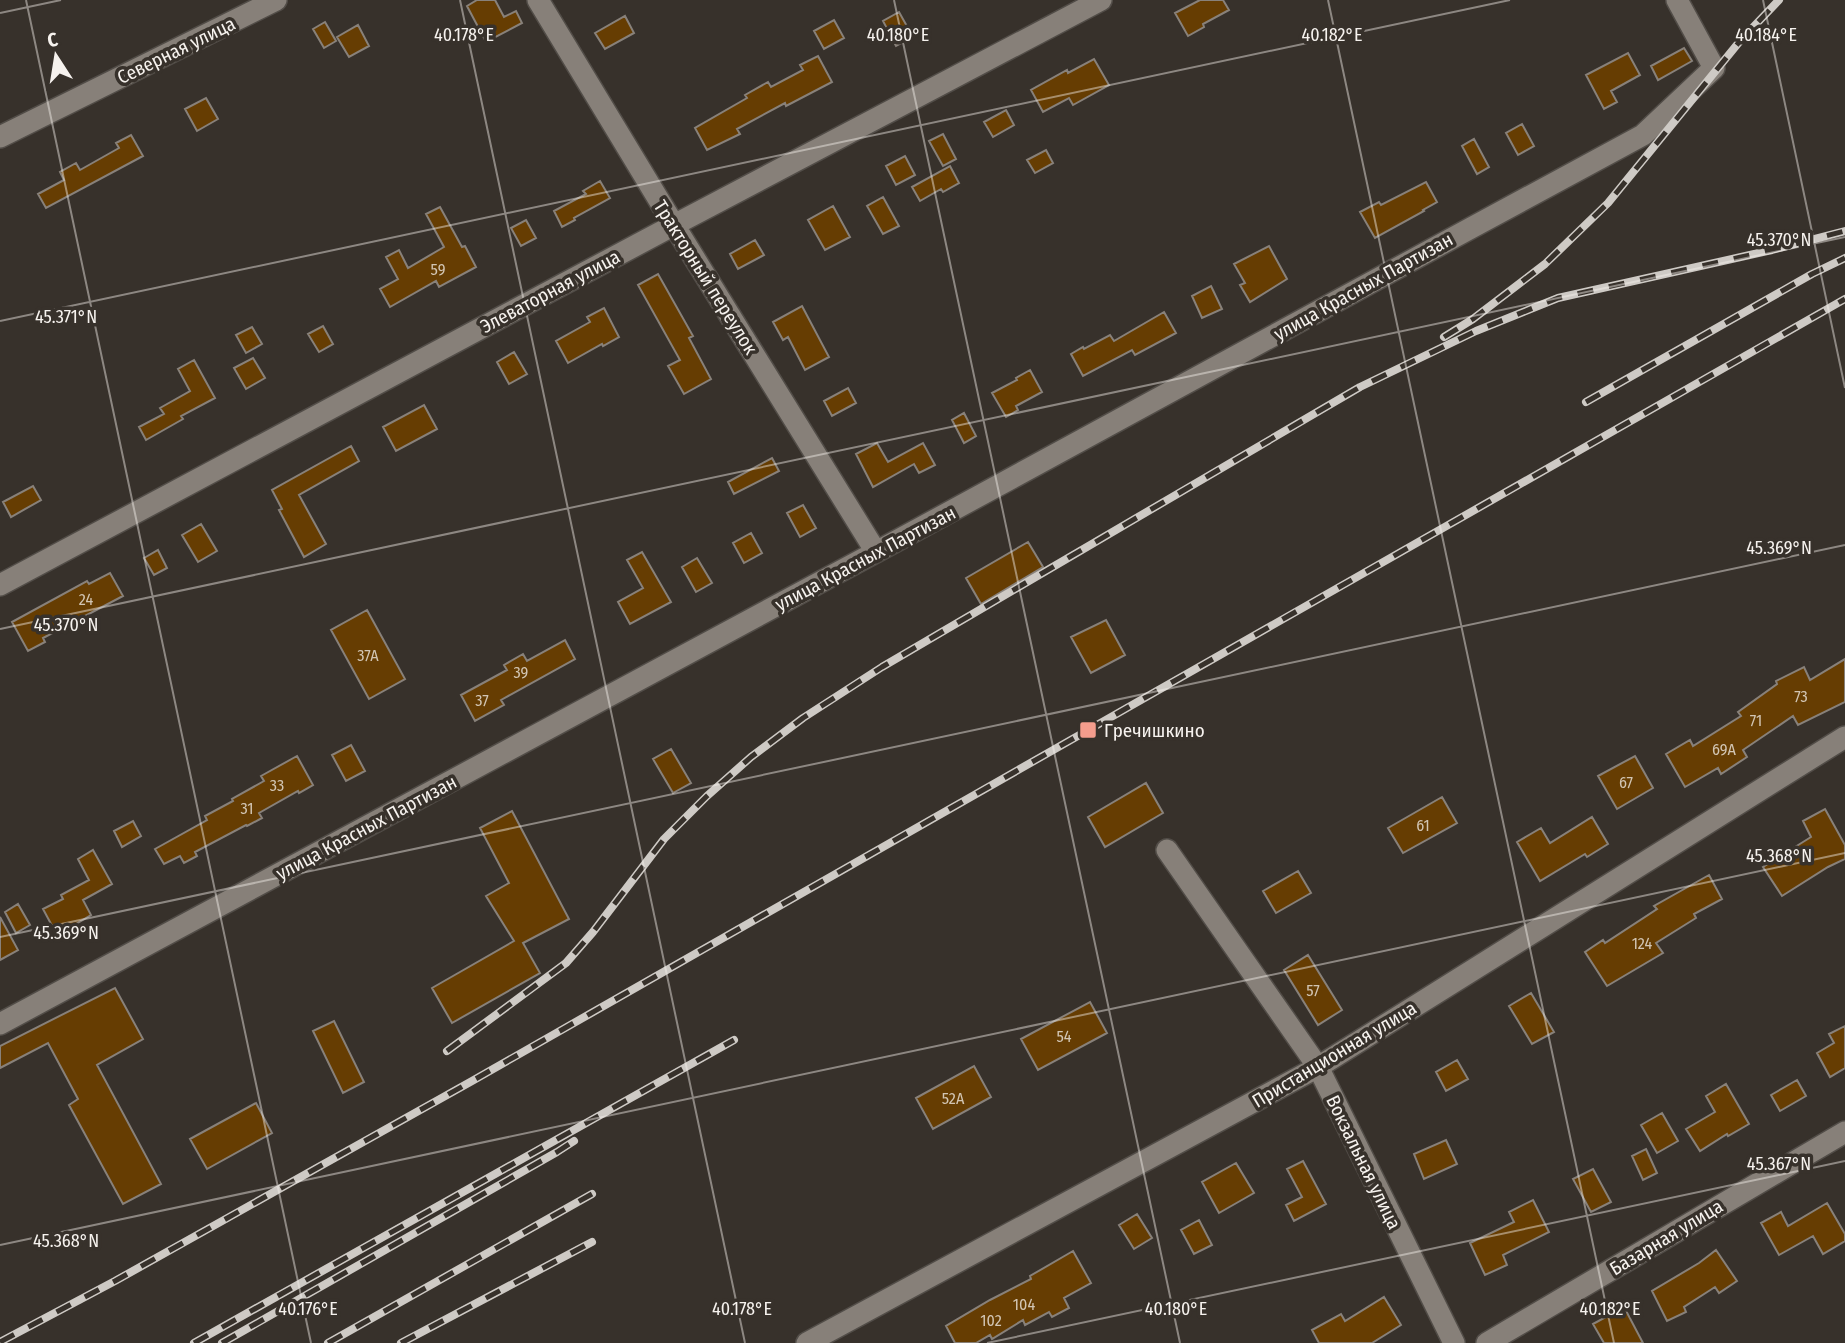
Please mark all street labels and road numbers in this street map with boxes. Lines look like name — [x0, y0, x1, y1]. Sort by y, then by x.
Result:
street label: Северная улица — [113, 12, 239, 89]
street label: Тракторный переулок — [649, 196, 762, 359]
street label: улица Красных Партизан — [1270, 228, 1457, 345]
street label: Элеваторная улица — [477, 245, 624, 338]
street label: улица Красных Партизан — [771, 501, 959, 616]
street label: улица Красных Партизан — [272, 770, 460, 885]
street label: Пристанционная улица — [1248, 996, 1421, 1113]
street label: Вокзальная улица — [1321, 1091, 1406, 1233]
street label: Базарная улица — [1606, 1195, 1727, 1280]

